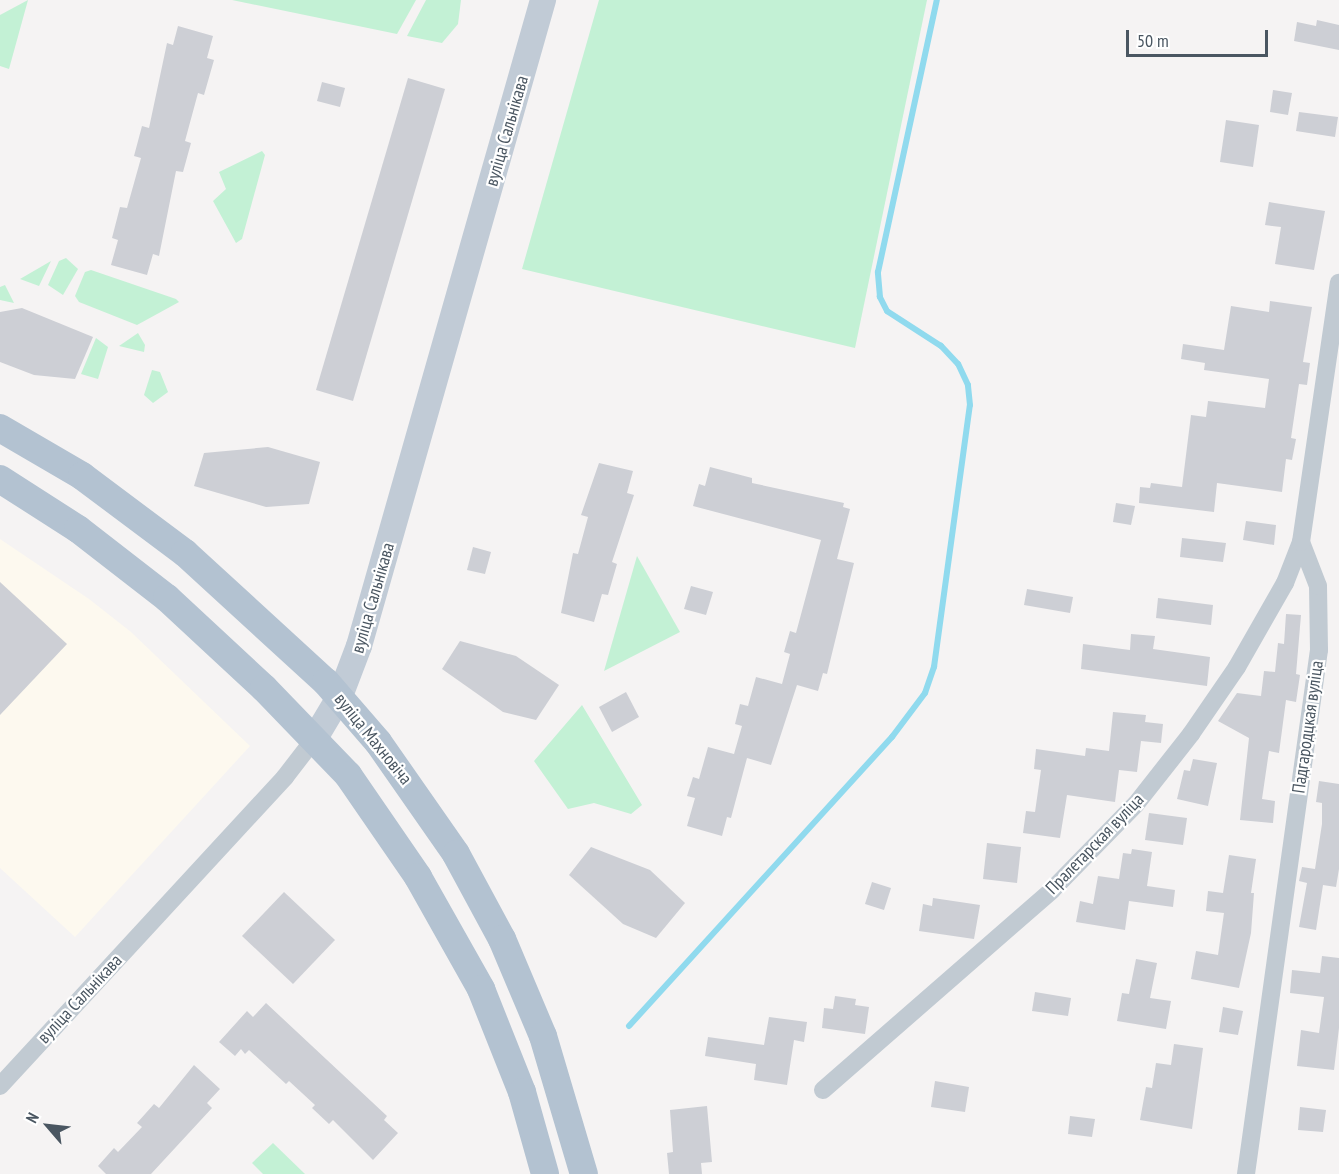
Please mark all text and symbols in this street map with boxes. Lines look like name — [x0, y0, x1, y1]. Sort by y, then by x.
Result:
scale bar — [1129, 18, 1272, 56]
text: 50 m — [1137, 29, 1169, 52]
street label: вуліца Сальнікава — [481, 73, 533, 189]
street label: вуліца Сальнікава — [347, 540, 399, 656]
street label: Падгародцкая вуліца — [1288, 659, 1328, 795]
street label: вуліца Махновіча — [330, 689, 416, 789]
street label: Пралетарская вуліца — [1042, 789, 1148, 899]
street label: вуліца Сальнікава — [33, 950, 127, 1048]
north arrow — [18, 1096, 78, 1156]
text: N — [21, 1109, 43, 1126]

